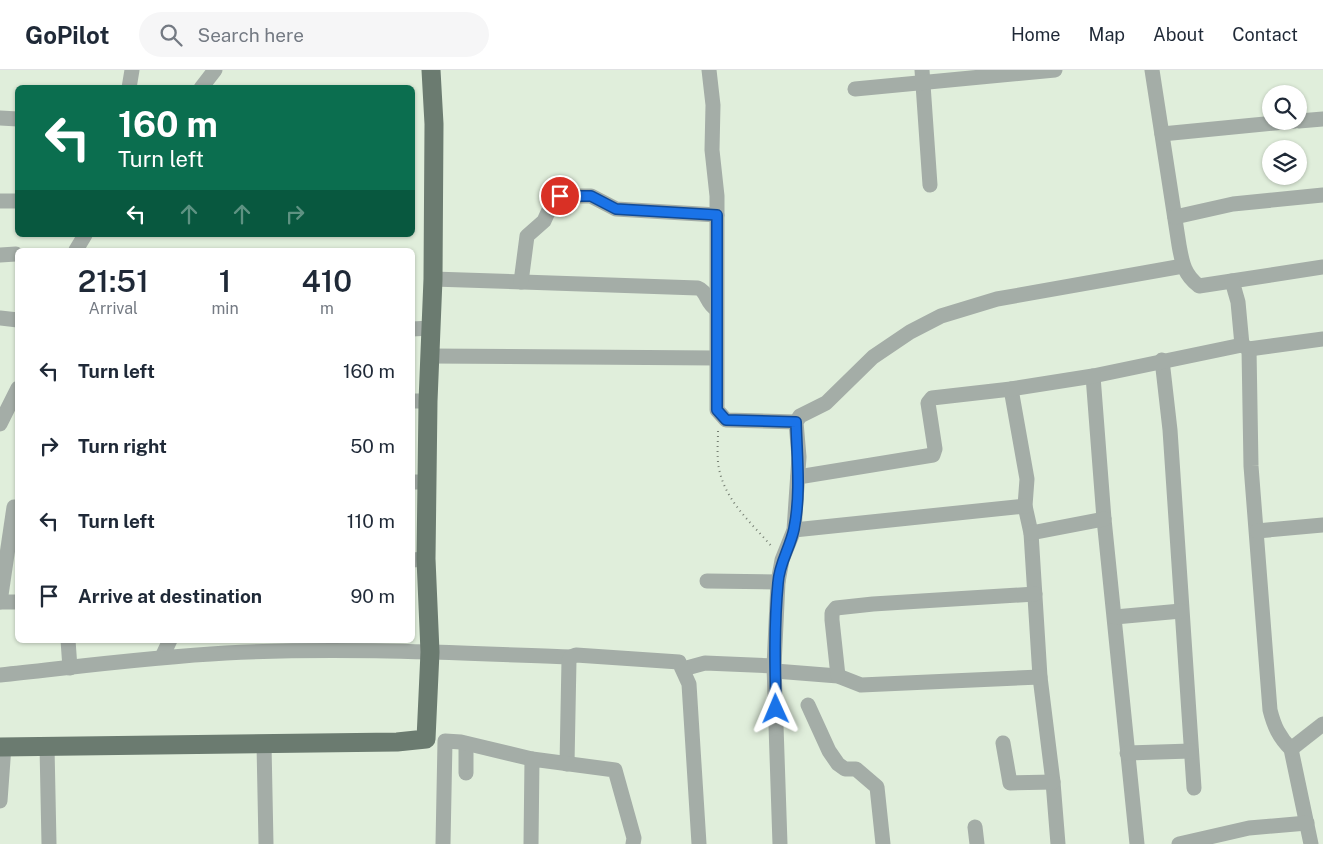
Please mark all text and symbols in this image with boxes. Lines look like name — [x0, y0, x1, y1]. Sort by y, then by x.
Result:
search box — [139, 12, 489, 57]
text: GoPilot — [25, 21, 109, 49]
icon: search — [157, 21, 185, 49]
text: Search here — [197, 24, 304, 46]
text: Home — [1011, 24, 1061, 45]
text: Map — [1089, 24, 1125, 45]
text: About — [1153, 24, 1204, 45]
text: Contact — [1232, 24, 1298, 45]
map controls — [1262, 85, 1307, 185]
button: search — [1262, 85, 1307, 130]
text: 160 m — [118, 104, 218, 145]
icon: left — [35, 105, 100, 170]
button: layers — [1262, 140, 1307, 185]
text: Turn left — [118, 146, 204, 172]
pin — [539, 175, 581, 217]
icon: arrive — [546, 182, 574, 210]
icon: left — [122, 200, 150, 228]
icon: ahead — [175, 200, 203, 228]
icon: ahead — [228, 200, 256, 228]
icon: right — [281, 200, 309, 228]
text: 21:51 — [78, 263, 149, 299]
text: 1 — [219, 263, 231, 299]
text: 410 — [301, 263, 352, 299]
text: Arrival — [89, 299, 138, 318]
text: min — [211, 299, 239, 318]
text: m — [320, 299, 334, 318]
icon: left — [35, 357, 63, 385]
text: Turn left — [78, 360, 155, 382]
text: 160 m — [343, 360, 395, 382]
icon: right — [35, 432, 63, 460]
text: Turn right — [78, 435, 167, 457]
text: 50 m — [350, 435, 395, 457]
icon: left — [35, 507, 63, 535]
text: Turn left — [78, 510, 155, 532]
text: 110 m — [347, 510, 395, 532]
icon: arrive — [35, 582, 63, 610]
text: Arrive at destination — [78, 585, 262, 607]
text: 90 m — [351, 585, 395, 607]
position arrow — [749, 682, 801, 734]

